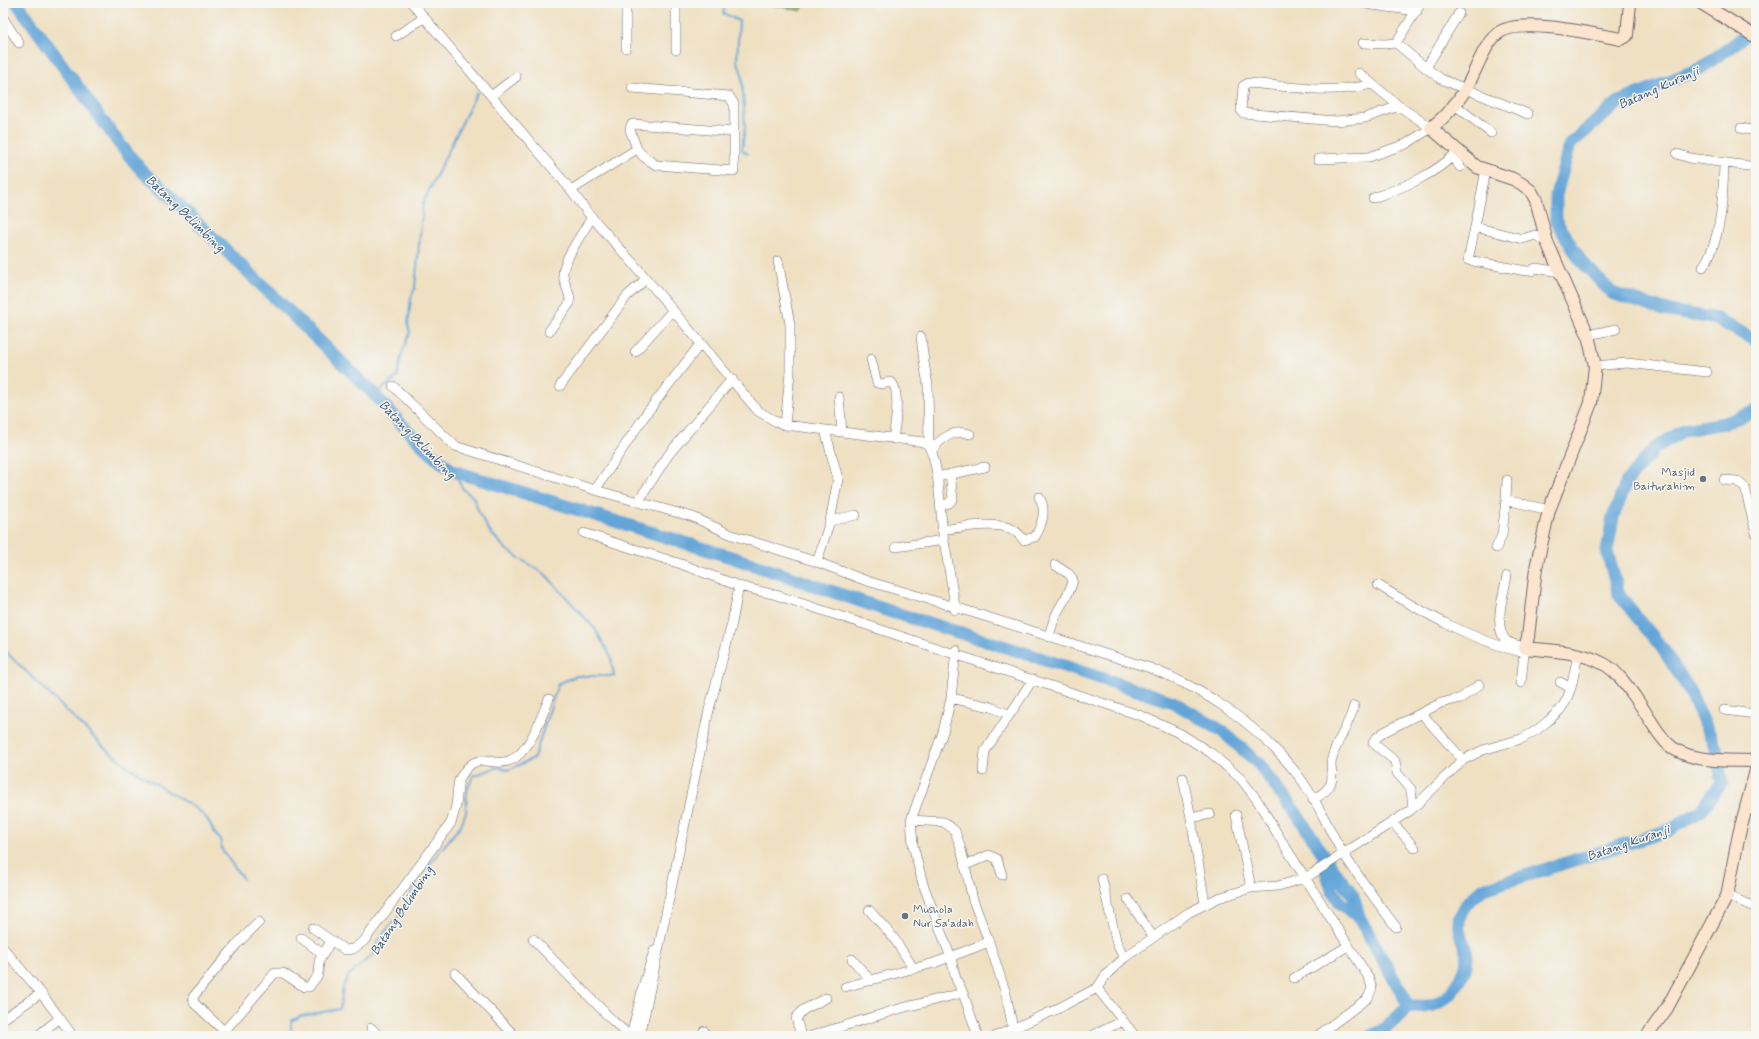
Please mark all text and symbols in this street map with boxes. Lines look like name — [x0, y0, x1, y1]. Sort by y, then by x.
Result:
water label: Batang Kuranji — [1616, 62, 1703, 114]
water label: Batang Belimbing — [142, 172, 228, 256]
water label: Batang Belimbing — [375, 397, 459, 483]
place label: Masjid Baiturahim — [1633, 465, 1695, 495]
marker: Masjid Baiturahim — [1698, 474, 1708, 484]
water label: Batang Kuranji — [1585, 821, 1674, 865]
water label: Batang Belimbing — [367, 863, 438, 959]
place label: Mushola Nur Sa'adah — [913, 902, 974, 932]
marker: Mushola Nur Sa'adah — [900, 911, 910, 921]

